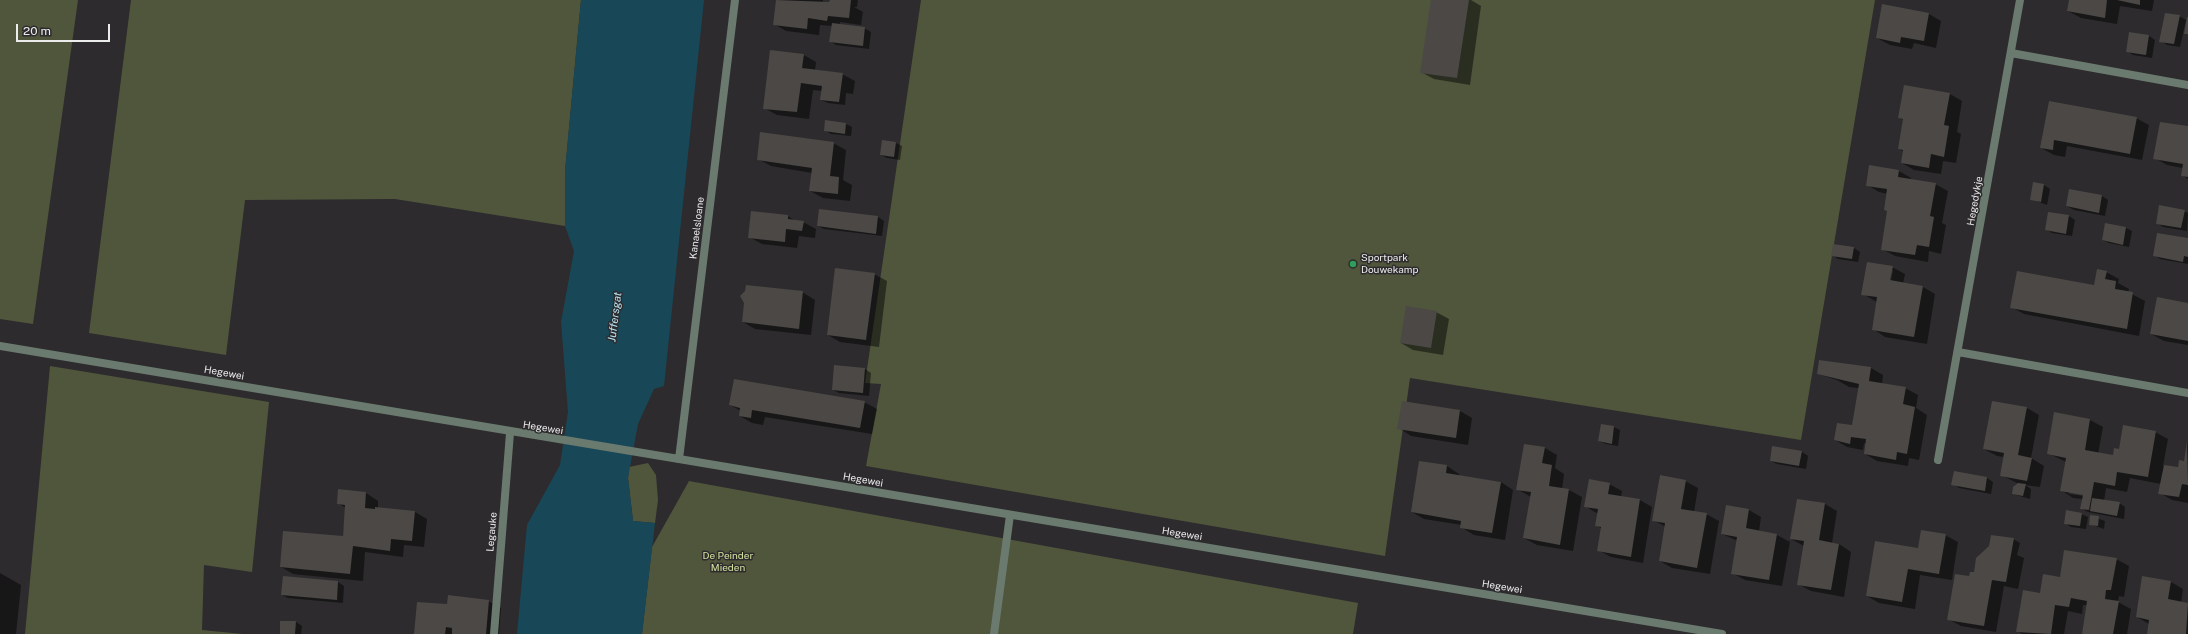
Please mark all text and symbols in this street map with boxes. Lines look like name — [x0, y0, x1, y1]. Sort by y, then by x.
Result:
scale bar — [18, 16, 112, 42]
text: 20 m — [23, 24, 51, 38]
street label: Hegedykje — [1965, 175, 1985, 227]
street label: Kanaelsloane — [687, 196, 707, 260]
place label: Sportpark Douwekamp — [1361, 252, 1418, 276]
marker: Sportpark Douwekamp — [1348, 259, 1358, 269]
water label: Juffersgat — [605, 291, 625, 343]
street label: Hegewei — [203, 364, 245, 382]
street label: Hegewei — [522, 419, 564, 437]
street label: Hegewei — [842, 471, 884, 489]
street label: Legauke — [484, 512, 500, 552]
street label: Hegewei — [1161, 525, 1203, 543]
park label: De Peinder Mieden — [703, 550, 753, 574]
street label: Hegewei — [1481, 578, 1523, 596]

